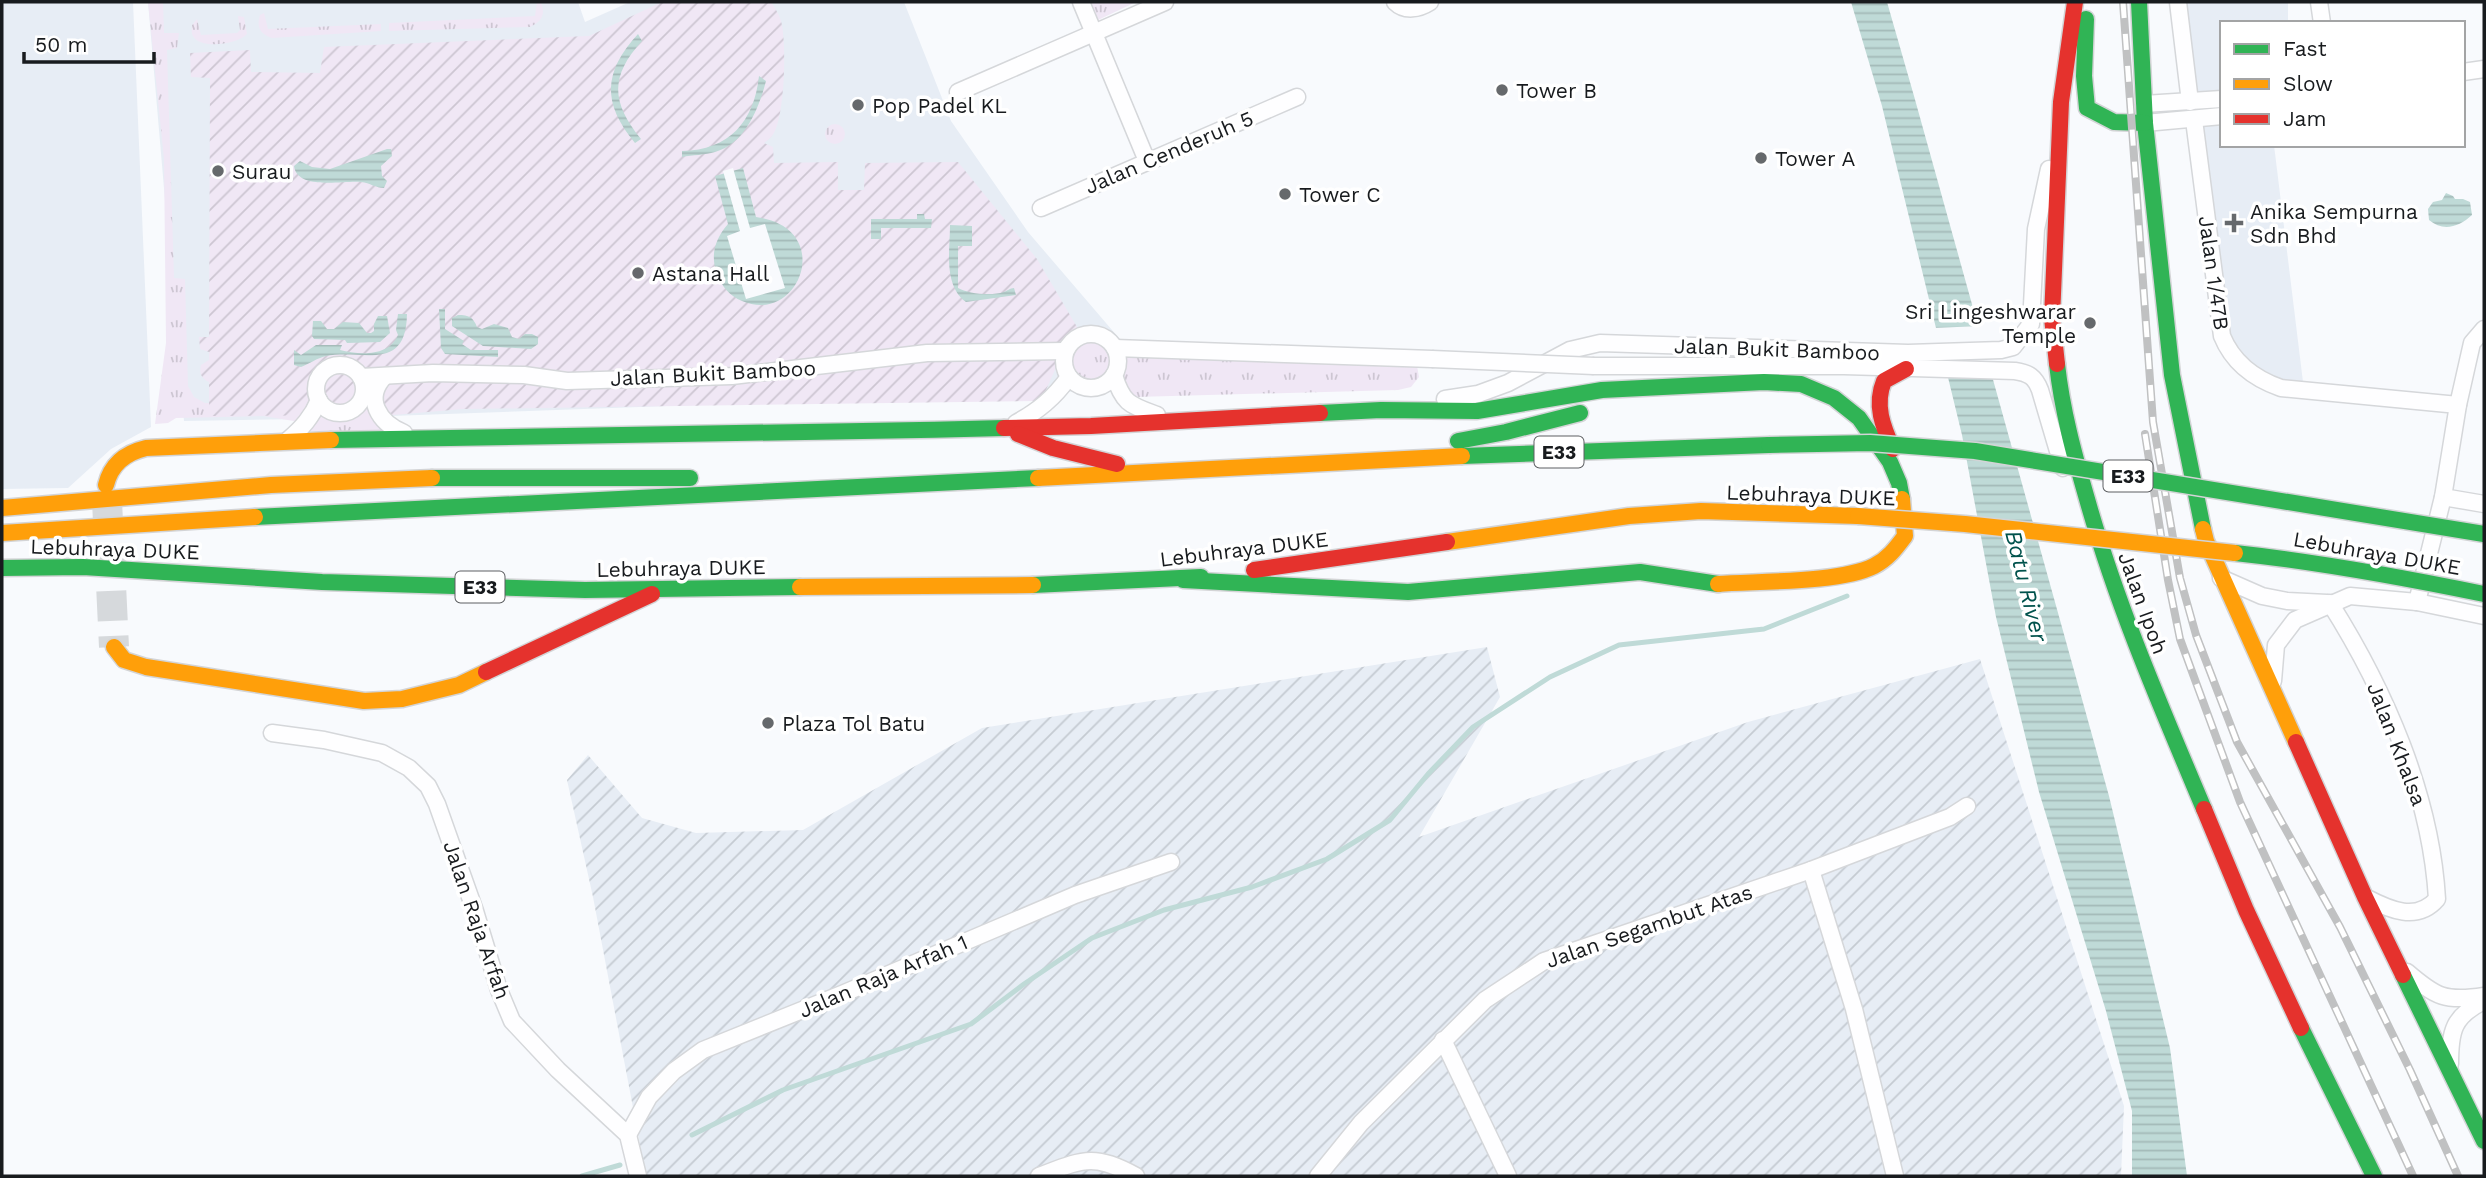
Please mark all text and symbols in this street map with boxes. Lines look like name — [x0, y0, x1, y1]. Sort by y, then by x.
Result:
scale bar — [24, 21, 154, 65]
legend — [2220, 21, 2465, 147]
text: 50 m — [35, 32, 87, 57]
text: Fast — [2283, 36, 2327, 61]
text: Slow — [2283, 71, 2333, 96]
place label: Tower B — [1516, 78, 1597, 103]
marker: Tower B — [1494, 82, 1510, 98]
place label: Pop Padel KL — [872, 93, 1007, 118]
marker: Pop Padel KL — [850, 97, 866, 113]
street label: Jalan Cenderuh 5 — [1081, 105, 1257, 199]
text: Jam — [2283, 106, 2326, 131]
place label: Tower A — [1775, 146, 1855, 171]
marker: Tower A — [1753, 150, 1769, 166]
place label: Surau — [232, 159, 291, 184]
marker: Surau — [210, 163, 226, 179]
place label: Tower C — [1299, 182, 1381, 207]
marker: Tower C — [1277, 186, 1293, 202]
place label: Anika Sempurna Sdn Bhd — [2250, 199, 2418, 248]
marker: Anika Sempurna Sdn Bhd — [2224, 213, 2244, 233]
street label: Jalan 1/47B — [2194, 214, 2234, 332]
place label: Astana Hall — [652, 261, 770, 286]
marker: Astana Hall — [630, 265, 646, 281]
place label: Sri Lingeshwarar Temple — [1905, 299, 2076, 348]
marker: Sri Lingeshwarar Temple — [2082, 315, 2098, 331]
street label: Jalan Bukit Bamboo — [1674, 333, 1880, 365]
street label: Jalan Bukit Bamboo — [610, 355, 816, 391]
road number: E33 — [1534, 436, 1584, 467]
road number: E33 — [2104, 461, 2152, 491]
street label: Lebuhraya DUKE — [1726, 480, 1896, 510]
street label: Lebuhraya DUKE — [1158, 526, 1330, 572]
street label: Lebuhraya DUKE — [2291, 526, 2463, 580]
water label: Batu River — [1999, 527, 2053, 646]
street label: Lebuhraya DUKE — [30, 534, 200, 564]
street label: Jalan Ipoh — [2113, 549, 2173, 657]
street label: Lebuhraya DUKE — [596, 554, 766, 582]
road number: E33 — [456, 572, 504, 602]
street label: Jalan Khalsa — [2362, 679, 2432, 809]
place label: Plaza Tol Batu — [782, 711, 925, 736]
marker: Plaza Tol Batu — [760, 715, 776, 731]
street label: Jalan Raja Arfah — [438, 837, 516, 1003]
street label: Jalan Segambut Atas — [1543, 879, 1755, 973]
street label: Jalan Raja Arfah 1 — [795, 929, 971, 1023]

